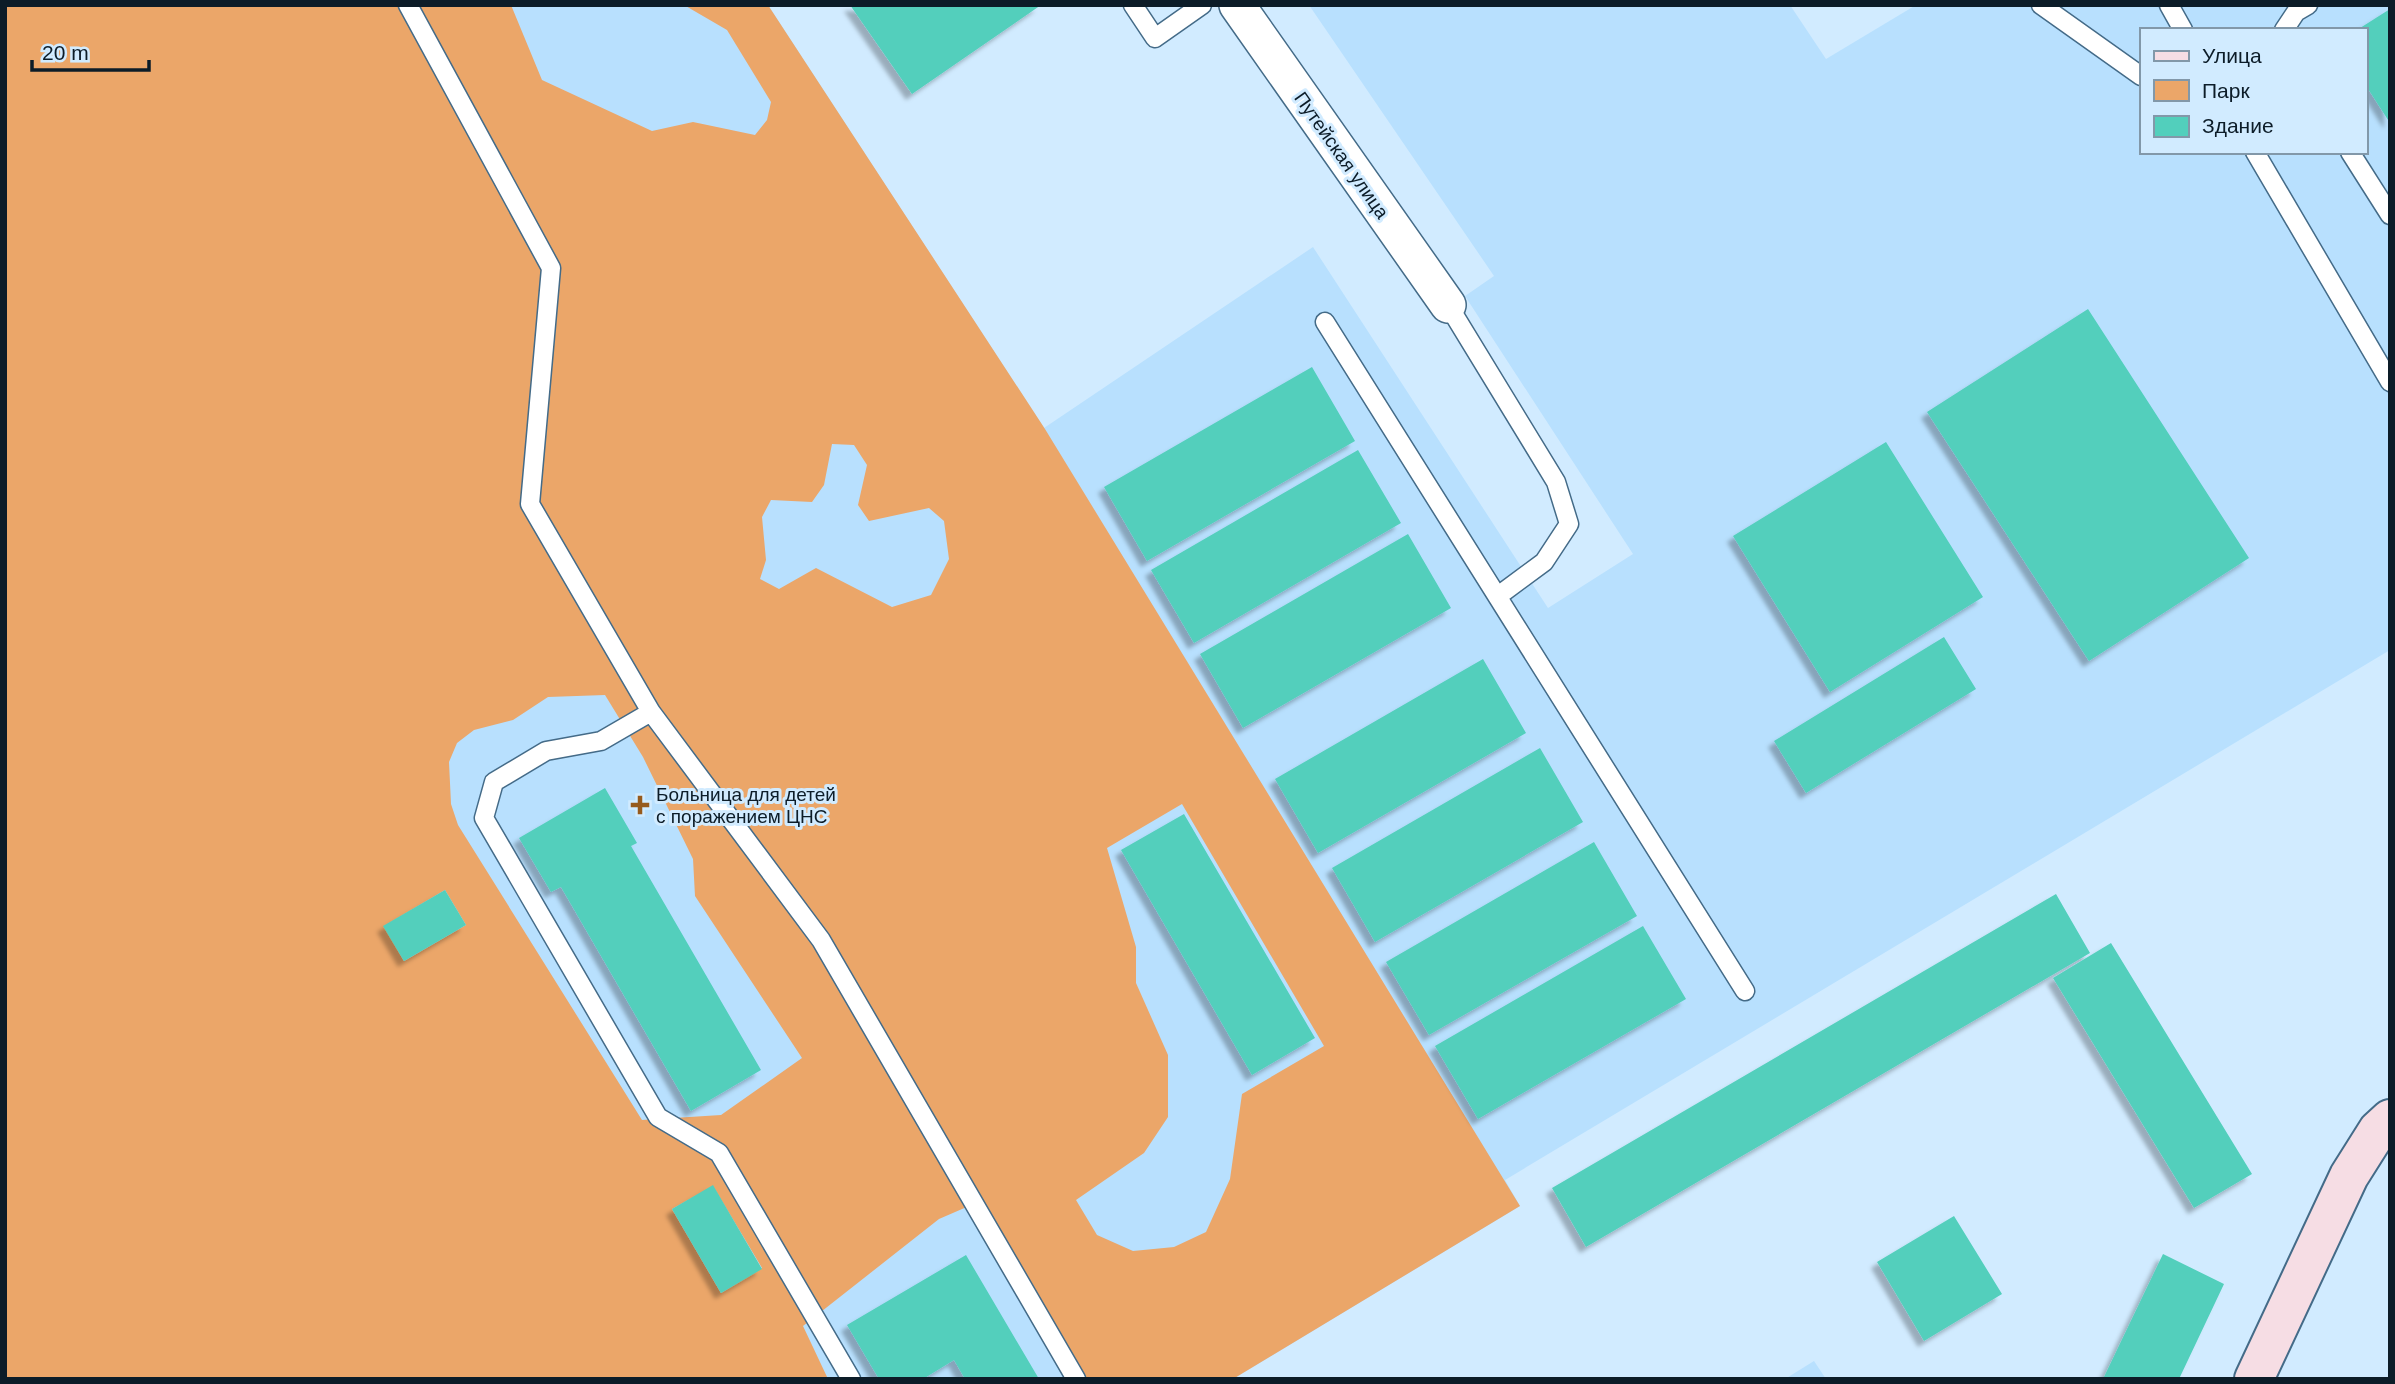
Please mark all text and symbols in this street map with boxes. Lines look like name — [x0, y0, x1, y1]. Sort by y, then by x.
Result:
scale bar — [32, 28, 149, 72]
legend — [2140, 28, 2367, 154]
text: 20 m — [42, 41, 89, 64]
text: Улица — [2202, 44, 2262, 67]
text: Парк — [2202, 79, 2250, 102]
street label: Путейская улица — [1290, 88, 1393, 223]
text: Здание — [2202, 114, 2274, 137]
place label: Больница для детей с поражением ЦНС — [656, 784, 836, 827]
marker: Больница для детей с поражением ЦНС — [630, 795, 650, 815]

